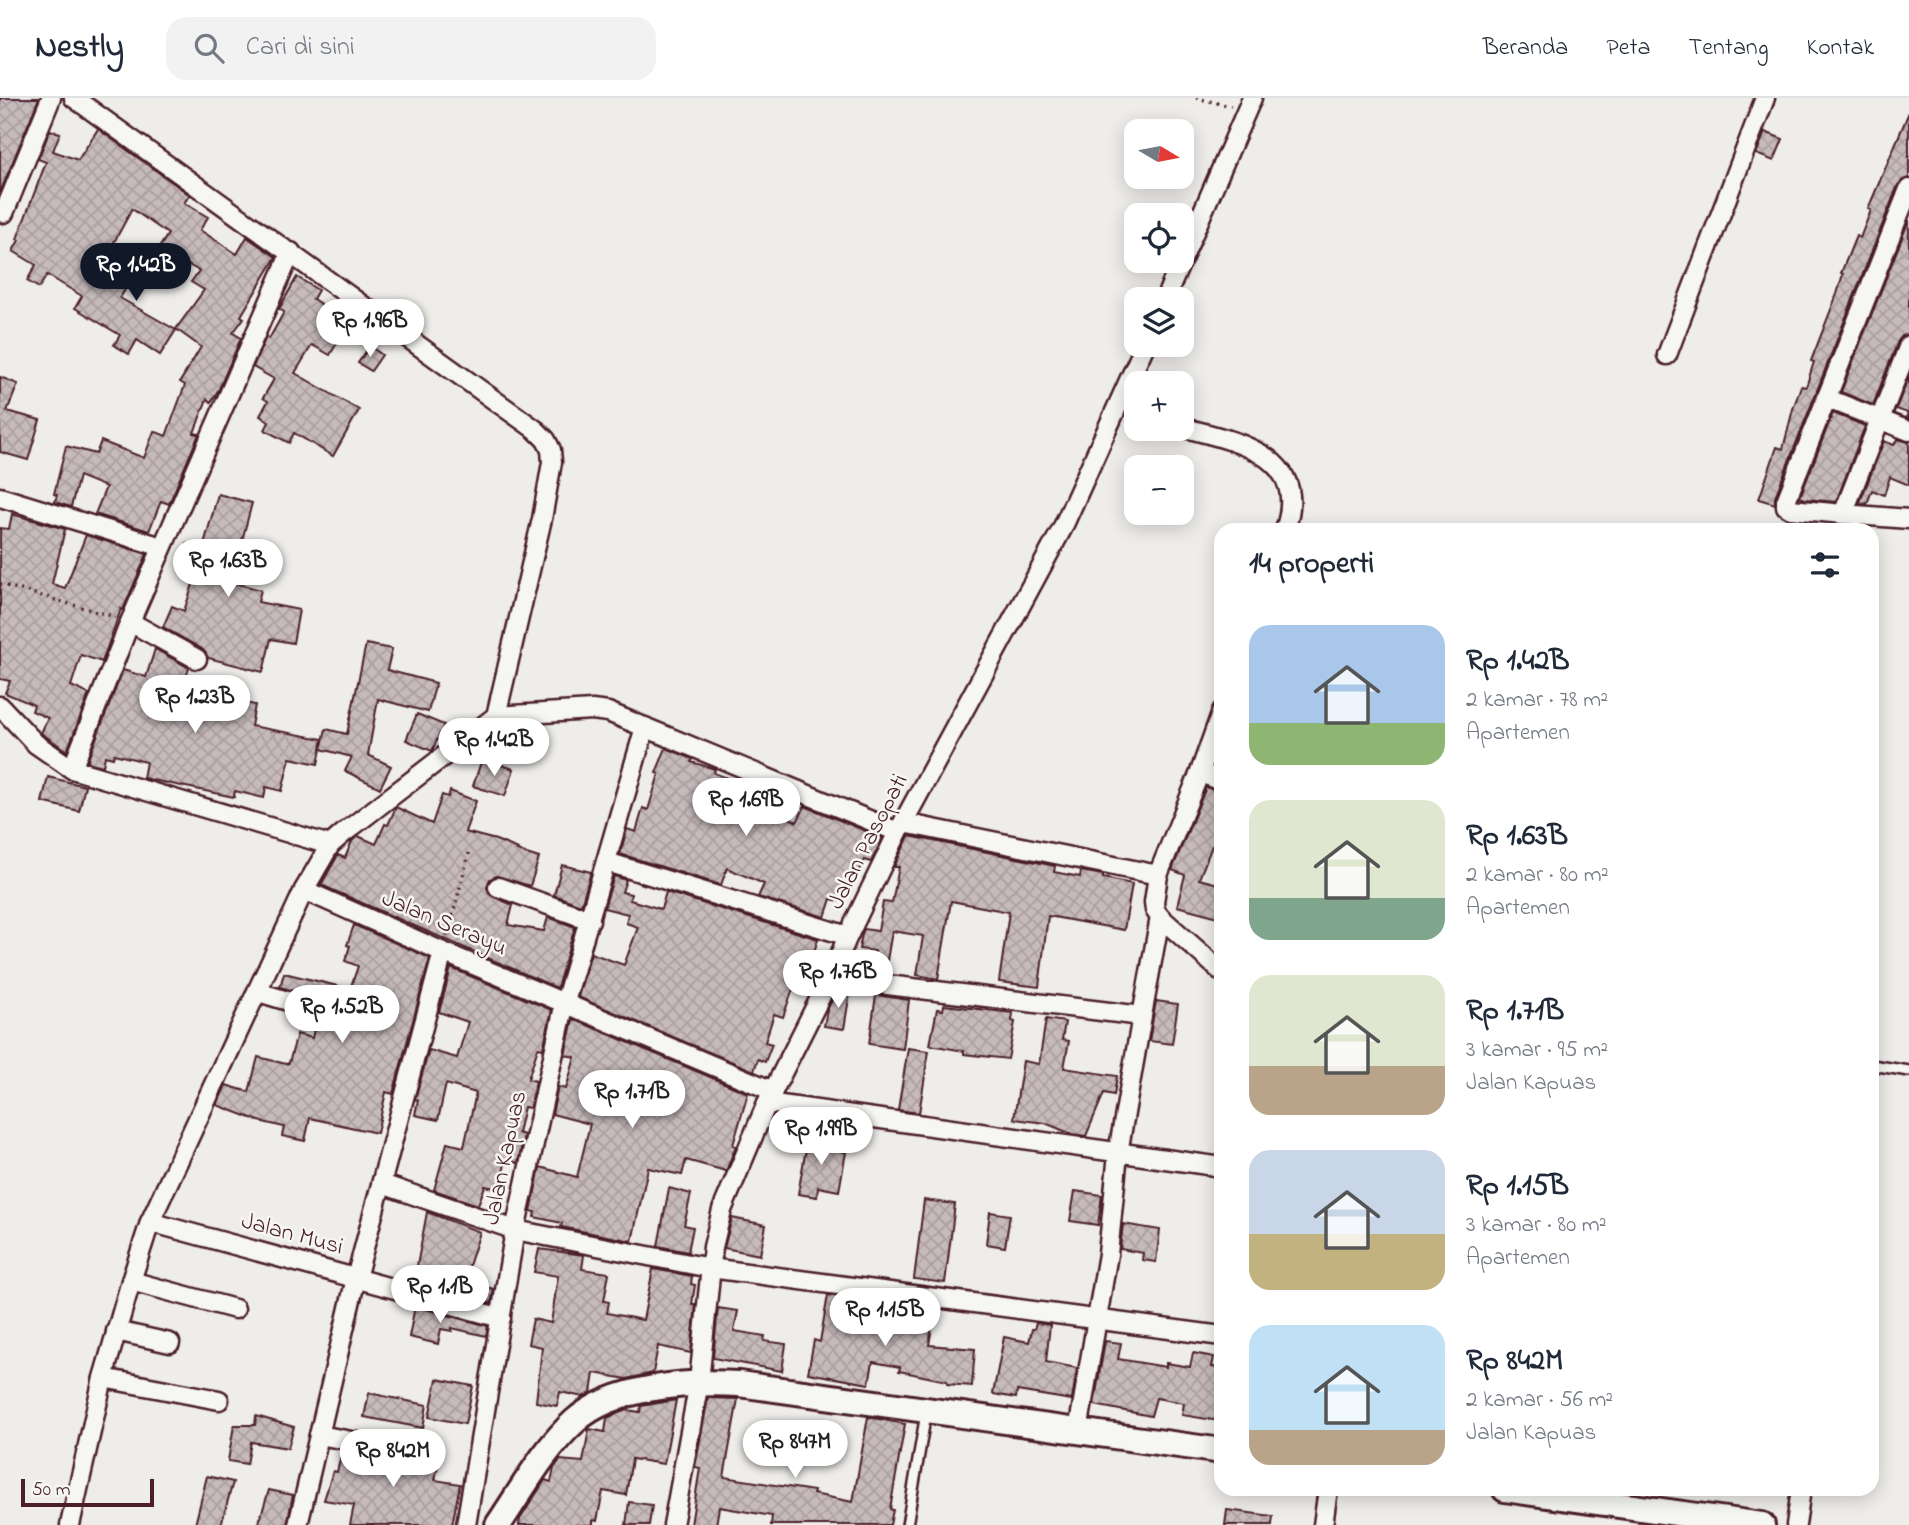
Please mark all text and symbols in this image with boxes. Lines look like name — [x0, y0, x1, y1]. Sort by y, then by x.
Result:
search box — [166, 17, 656, 80]
text: Nestly — [35, 24, 124, 72]
icon: search — [190, 29, 228, 67]
text: Cari di sini — [246, 29, 355, 67]
text: Beranda — [1483, 31, 1568, 66]
text: Peta — [1606, 31, 1651, 66]
text: Tentang — [1689, 31, 1769, 66]
text: Kontak — [1807, 31, 1874, 66]
north arrow — [1124, 119, 1194, 189]
map controls — [1124, 119, 1194, 525]
button: locate — [1124, 203, 1194, 273]
pin: Rp 1.42B — [64, 244, 208, 303]
text: Rp 1.42B — [96, 249, 176, 282]
button: layers — [1124, 287, 1194, 357]
pin: Rp 1.96B — [298, 300, 442, 359]
text: Rp 1.96B — [332, 305, 408, 338]
button: + — [1124, 371, 1194, 441]
button: − — [1124, 455, 1194, 525]
pin: Rp 1.63B — [156, 540, 300, 599]
text: 14 properti — [1249, 543, 1374, 587]
text: Rp 1.63B — [189, 545, 267, 578]
icon: filters — [1806, 546, 1844, 584]
text: Rp 1.42B — [1466, 640, 1570, 684]
icon: home — [1305, 653, 1389, 737]
pin: Rp 1.23B — [123, 676, 267, 735]
text: Rp 1.23B — [155, 681, 235, 714]
text: 2 kamar · 78 m² — [1466, 684, 1608, 717]
text: Apartemen — [1466, 717, 1570, 750]
pin: Rp 1.42B — [422, 718, 566, 778]
text: Rp 1.42B — [454, 724, 534, 757]
street label: Jalan Pasopati — [820, 768, 918, 916]
pin: Rp 1.69B — [674, 778, 818, 838]
text: Rp 1.69B — [708, 784, 784, 817]
text: Rp 1.63B — [1466, 815, 1568, 859]
icon: home — [1305, 828, 1389, 912]
text: 2 kamar · 80 m² — [1466, 859, 1608, 892]
street label: Jalan Serayu — [376, 882, 512, 967]
text: Apartemen — [1466, 892, 1570, 925]
pin: Rp 1.76B — [766, 950, 910, 1010]
text: Rp 1.76B — [799, 956, 877, 989]
pin: Rp 1.52B — [270, 986, 414, 1045]
text: Rp 1.71B — [1466, 990, 1564, 1034]
text: Rp 1.52B — [300, 991, 384, 1024]
icon: home — [1305, 1003, 1389, 1087]
text: 3 kamar · 95 m² — [1466, 1034, 1608, 1067]
text: Jalan Kapuas — [1466, 1067, 1596, 1100]
pin: Rp 1.71B — [560, 1070, 704, 1130]
text: Rp 1.71B — [594, 1076, 670, 1109]
street label: Jalan Kapuas — [475, 1088, 537, 1228]
pin: Rp 1.99B — [749, 1108, 893, 1167]
text: Rp 1.99B — [785, 1113, 857, 1146]
text: Rp 1.15B — [1466, 1165, 1569, 1209]
icon: home — [1305, 1178, 1389, 1262]
street label: Jalan Musi — [237, 1205, 347, 1265]
text: 3 kamar · 80 m² — [1466, 1209, 1607, 1242]
text: Apartemen — [1466, 1242, 1570, 1275]
pin: Rp 1.1B — [375, 1266, 505, 1325]
text: Rp 1.1B — [407, 1271, 473, 1304]
pin: Rp 1.15B — [813, 1288, 957, 1348]
text: Rp 1.15B — [846, 1294, 924, 1327]
text: Rp 842M — [1466, 1340, 1563, 1384]
icon: home — [1305, 1353, 1389, 1437]
text: 2 kamar · 56 m² — [1466, 1384, 1613, 1417]
text: Jalan Kapuas — [1466, 1417, 1596, 1450]
pin: Rp 847M — [730, 1420, 860, 1480]
text: Rp 847M — [759, 1426, 831, 1459]
pin: Rp 842M — [328, 1430, 458, 1489]
text: Rp 842M — [356, 1435, 430, 1468]
scale bar — [21, 1476, 154, 1508]
text: 50 m — [32, 1477, 71, 1504]

